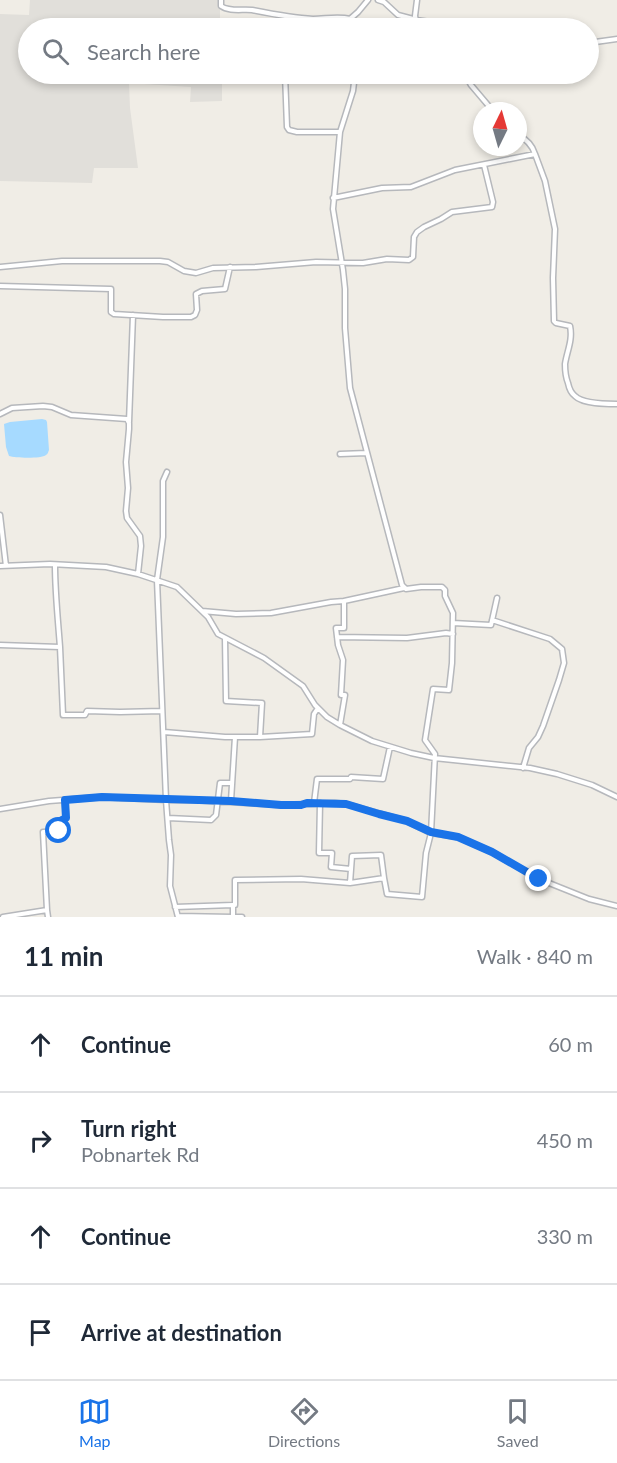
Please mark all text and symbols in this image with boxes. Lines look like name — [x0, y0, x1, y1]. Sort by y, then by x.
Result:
search box — [18, 18, 599, 84]
icon: search — [39, 35, 72, 68]
text: Search here — [87, 38, 200, 65]
north arrow — [473, 102, 527, 156]
route start — [45, 817, 71, 843]
route end — [525, 865, 551, 891]
text: 11 min — [24, 940, 104, 972]
text: Walk · 840 m — [477, 944, 593, 968]
icon: ahead — [24, 1028, 57, 1061]
text: Continue — [81, 1031, 171, 1058]
text: 60 m — [548, 1032, 593, 1056]
text: Turn right — [81, 1115, 176, 1142]
icon: right — [24, 1124, 57, 1157]
text: 450 m — [537, 1128, 593, 1152]
text: Pobnartek Rd — [81, 1142, 200, 1166]
icon: ahead — [24, 1220, 57, 1253]
text: Continue — [81, 1223, 171, 1250]
text: 330 m — [537, 1224, 593, 1248]
icon: arrive — [24, 1316, 57, 1349]
text: Arrive at destination — [81, 1319, 282, 1346]
tab: Map — [78, 1395, 111, 1450]
tab: Directions — [268, 1395, 340, 1450]
tab: Saved — [497, 1395, 539, 1450]

